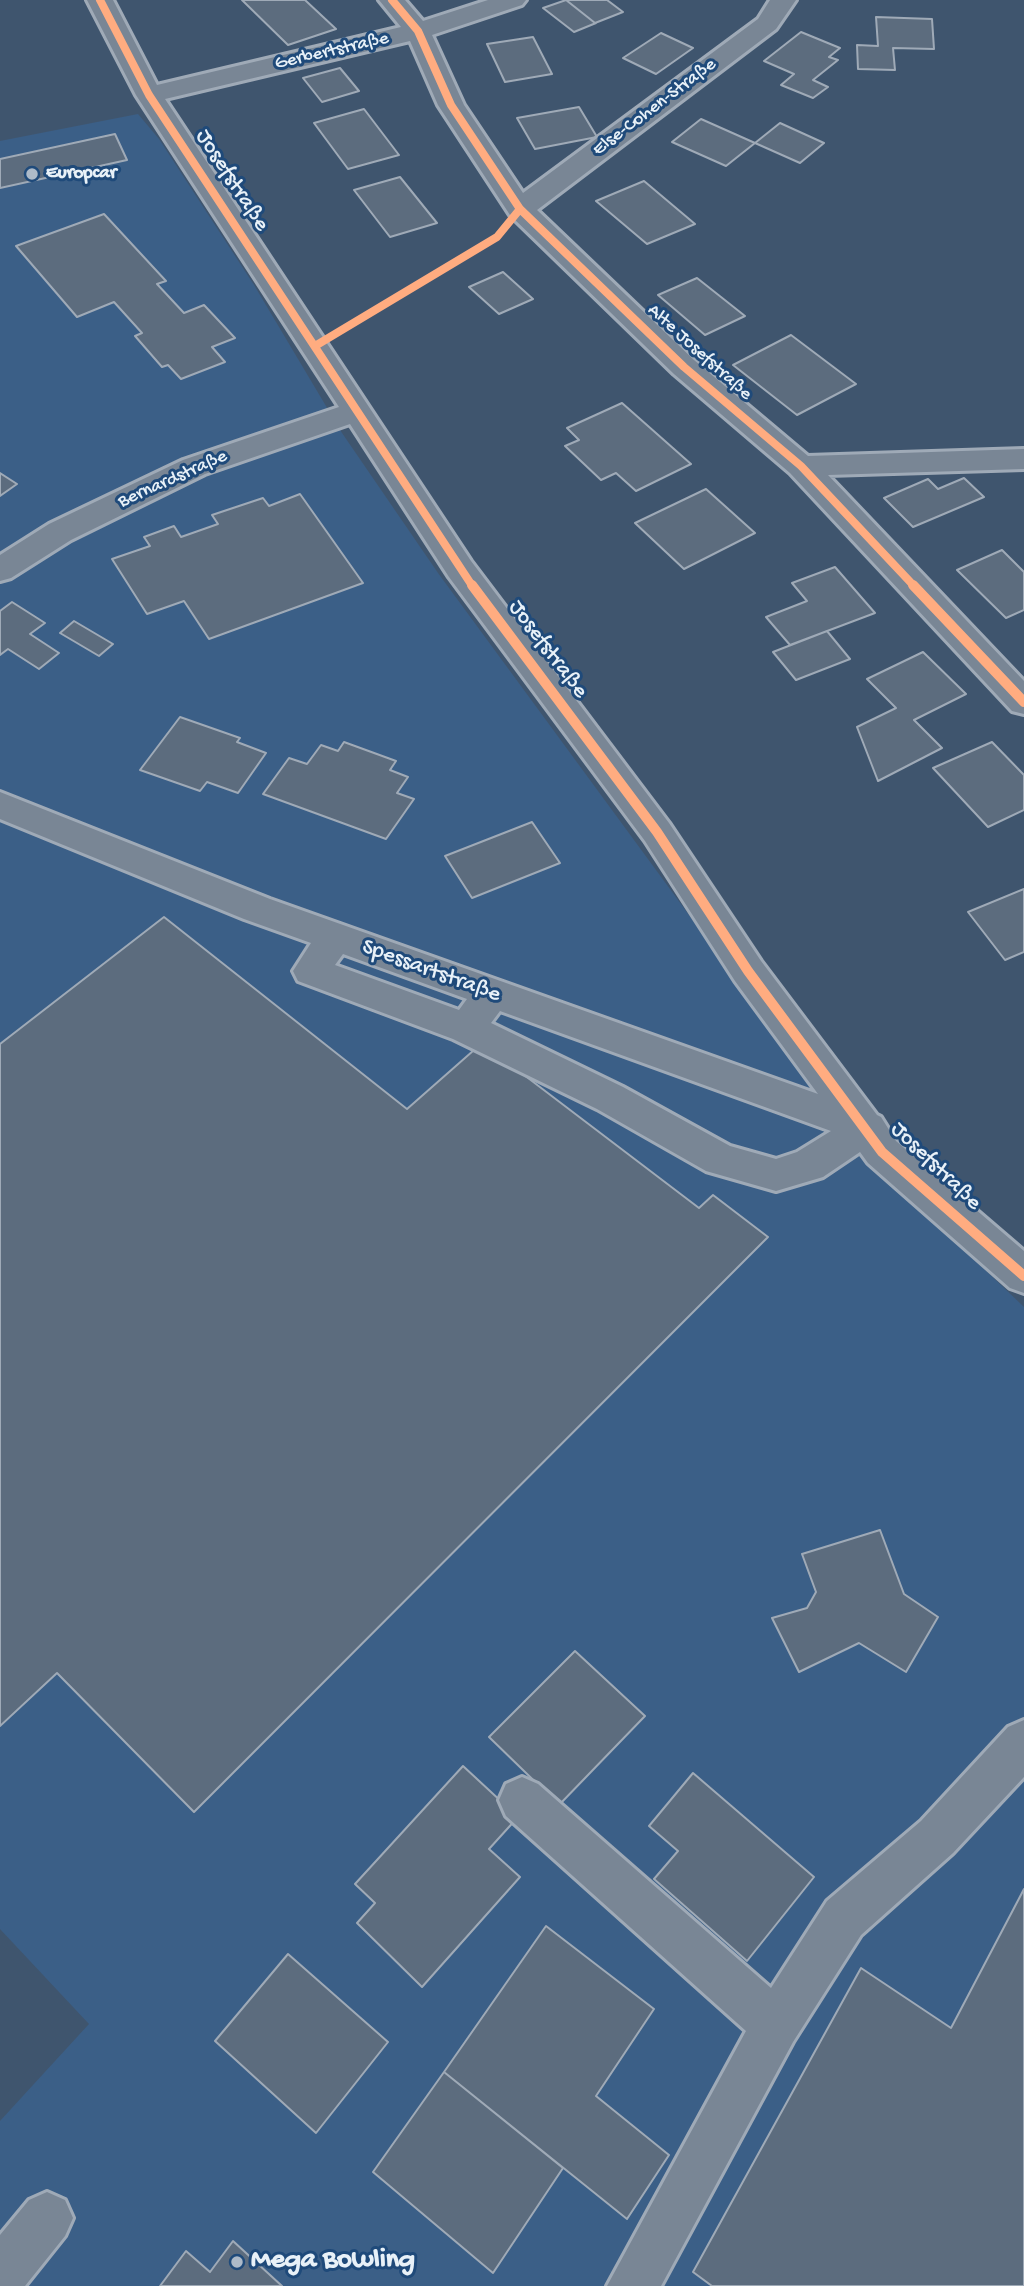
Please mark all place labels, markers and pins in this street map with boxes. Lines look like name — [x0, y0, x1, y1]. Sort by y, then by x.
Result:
place label: Europcar — [46, 163, 116, 185]
marker: Europcar — [24, 166, 40, 182]
place label: Mega Bowling — [251, 2245, 415, 2279]
marker: Mega Bowling — [229, 2254, 245, 2270]

